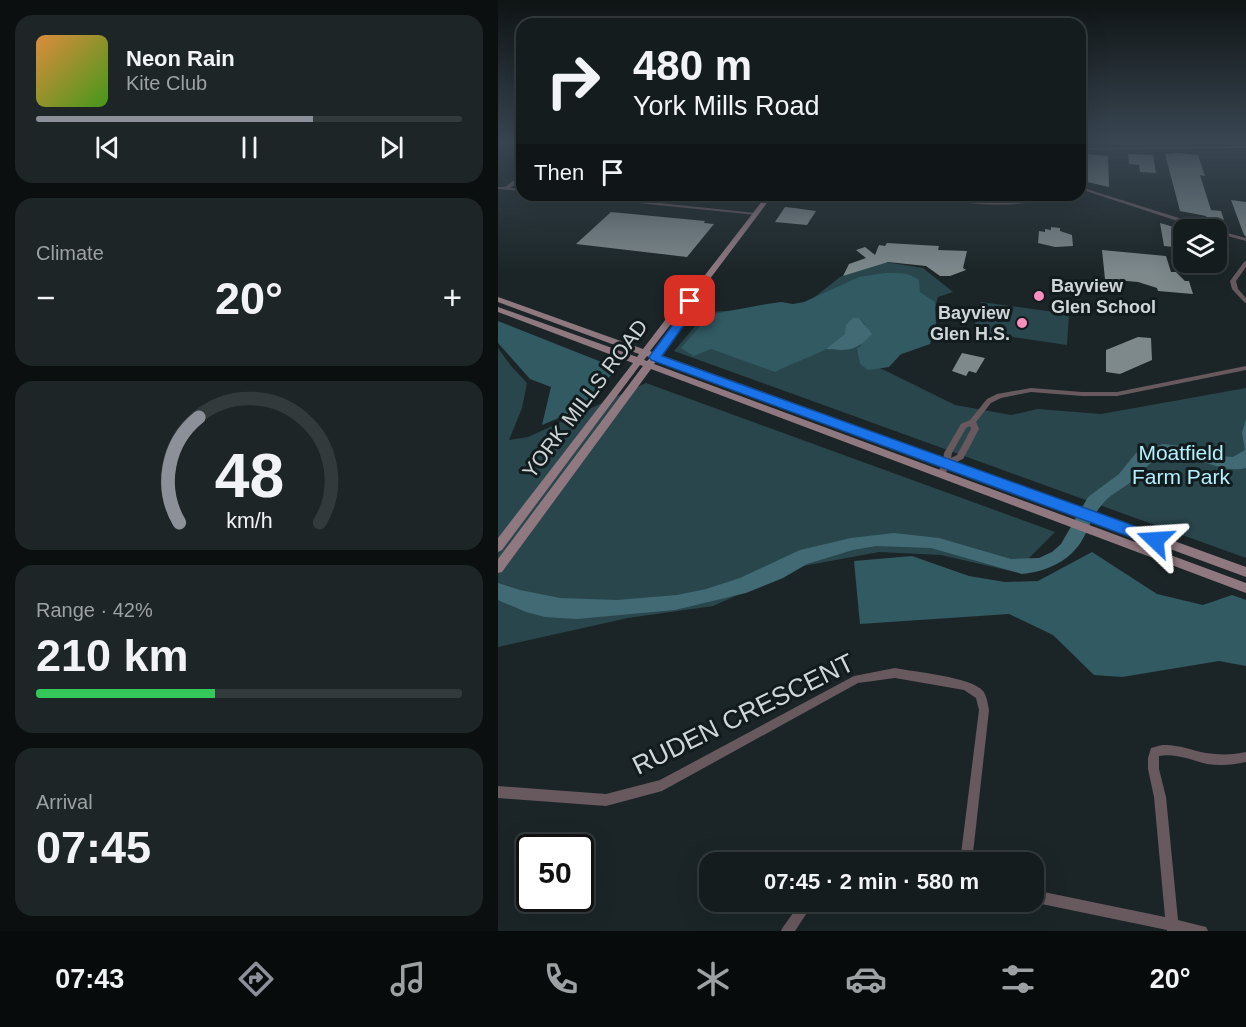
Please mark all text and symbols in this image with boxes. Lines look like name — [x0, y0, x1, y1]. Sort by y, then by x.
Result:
icon: right — [534, 42, 612, 120]
text: 480 m — [633, 42, 752, 89]
text: Neon Rain — [126, 46, 235, 71]
text: Kite Club — [126, 72, 207, 94]
text: York Mills Road — [633, 91, 820, 121]
icon: previous — [91, 131, 124, 164]
icon: pause — [233, 131, 266, 164]
icon: next — [375, 131, 408, 164]
icon: arrive — [596, 156, 629, 189]
text: Then — [534, 160, 584, 185]
map controls — [1173, 219, 1227, 273]
button: layers — [1173, 219, 1227, 273]
text: Climate — [36, 242, 104, 264]
text: 20° — [215, 273, 283, 324]
pin — [664, 275, 715, 326]
place label: Bayview Glen School — [1051, 276, 1156, 317]
text: − — [36, 279, 55, 316]
text: + — [443, 279, 462, 316]
icon: arrive — [673, 284, 706, 317]
marker: Bayview Glen School — [1032, 289, 1046, 303]
place label: Bayview Glen H.S. — [930, 303, 1011, 344]
street label: YORK MILLS ROAD — [517, 315, 652, 483]
marker: Bayview Glen H.S. — [1015, 316, 1029, 330]
text: 48 — [214, 441, 284, 510]
park label: Moatfield Farm Park — [1132, 441, 1230, 488]
position arrow — [1123, 508, 1187, 572]
text: km/h — [226, 509, 272, 533]
text: Range · 42% — [36, 599, 153, 621]
text: 210 km — [36, 630, 189, 681]
street label: RUDEN CRESCENT — [627, 647, 859, 781]
text: Arrival — [36, 791, 93, 813]
text: 07:45 — [36, 822, 151, 873]
speed limit sign: 50 — [516, 834, 594, 912]
text: 07:45 · 2 min · 580 m — [764, 869, 979, 894]
icon: directions — [235, 958, 277, 1000]
icon: music — [387, 958, 429, 1000]
icon: phone — [540, 958, 582, 1000]
icon: climate — [692, 958, 734, 1000]
icon: car — [845, 958, 887, 1000]
icon: filters — [997, 958, 1039, 1000]
text: 07:43 — [55, 964, 124, 994]
text: 20° — [1150, 964, 1191, 994]

